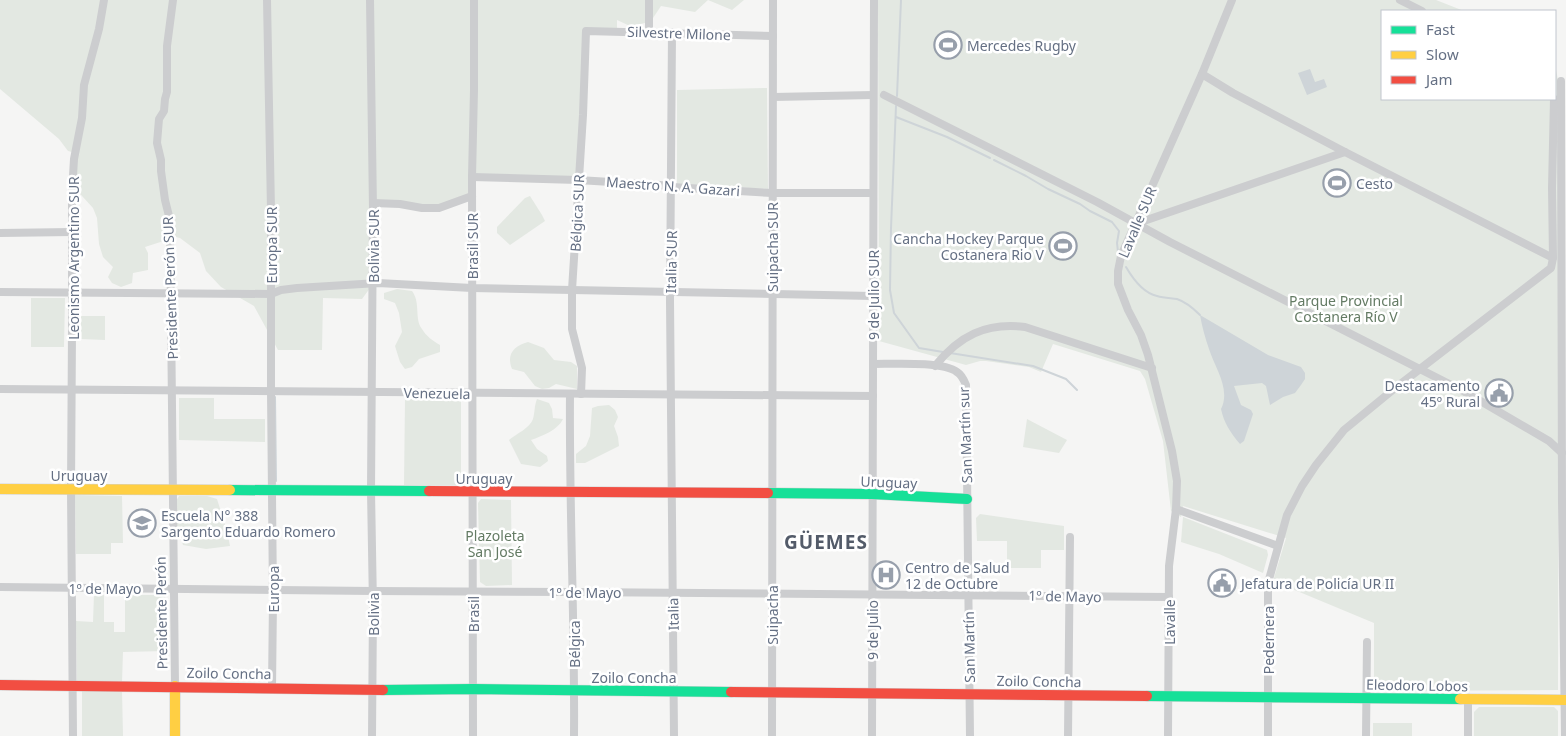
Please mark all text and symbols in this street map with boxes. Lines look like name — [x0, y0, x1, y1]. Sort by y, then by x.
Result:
legend — [1381, 10, 1556, 100]
text: Fast — [1426, 19, 1455, 39]
street label: Silvestre Milone — [627, 22, 731, 44]
sports icon: Mercedes Rugby — [933, 30, 963, 60]
place label: Mercedes Rugby — [967, 36, 1077, 55]
text: Slow — [1426, 44, 1459, 64]
text: Jam — [1424, 69, 1453, 89]
sports icon: Cesto — [1322, 168, 1352, 198]
street label: Maestro N. A. Gazari — [605, 172, 741, 200]
street label: Bélgica SUR — [565, 173, 589, 252]
place label: Cesto — [1356, 174, 1393, 193]
street label: Leonismo Argentino SUR — [64, 176, 83, 340]
street label: Lavalle SUR — [1113, 183, 1161, 260]
street label: Suipacha SUR — [763, 202, 782, 292]
street label: Europa SUR — [262, 206, 281, 284]
street label: Bolivia SUR — [364, 209, 383, 283]
street label: Brasil SUR — [463, 212, 482, 279]
street label: Presidente Perón SUR — [158, 216, 182, 360]
place label: Cancha Hockey Parque Costanera Rio V — [893, 229, 1045, 264]
street label: Italia SUR — [661, 230, 681, 294]
sports icon: Cancha Hockey Parque Costanera Rio V — [1048, 231, 1078, 261]
street label: 9 de Julio SUR — [864, 250, 883, 340]
park label: Parque Provincial Costanera Río V — [1289, 291, 1403, 326]
place label: Destacamento 45º Rural — [1385, 376, 1480, 411]
public building icon: Destacamento 45º Rural — [1484, 378, 1514, 408]
street label: Venezuela — [403, 383, 471, 403]
street label: San Martín sur — [954, 386, 976, 483]
street label: Uruguay — [51, 466, 108, 485]
street label: Uruguay — [456, 469, 513, 488]
street label: Uruguay — [860, 472, 919, 493]
place label: Escuela N° 388 Sargento Eduardo Romero — [161, 506, 336, 541]
school or university icon: Escuela N° 388 Sargento Eduardo Romero — [127, 508, 157, 538]
park label: Plazoleta San José — [465, 526, 525, 561]
district label: GÜEMES — [784, 529, 868, 555]
street label: Presidente Perón — [151, 556, 171, 670]
place label: Centro de Salud 12 de Octubre — [905, 558, 1010, 593]
hospital icon: Centro de Salud 12 de Octubre — [871, 560, 901, 590]
street label: Europa — [264, 566, 283, 612]
public building icon: Jefatura de Policía UR II — [1207, 568, 1237, 598]
place label: Jefatura de Policía UR II — [1239, 574, 1395, 593]
street label: 1º de Mayo — [68, 579, 142, 598]
street label: 1º de Mayo — [548, 583, 622, 602]
street label: Suipacha — [763, 585, 782, 645]
street label: 1º de Mayo — [1028, 586, 1102, 606]
street label: Bolivia — [364, 592, 383, 636]
street label: Brasil — [464, 596, 483, 632]
street label: Italia — [663, 597, 683, 631]
street label: Lavalle — [1160, 599, 1179, 645]
street label: 9 de Julio — [863, 600, 882, 660]
street label: Pedernera — [1259, 606, 1278, 674]
street label: San Martín — [959, 611, 979, 683]
street label: Bélgica — [565, 620, 584, 668]
street label: Zoilo Concha — [186, 663, 272, 683]
street label: Zoilo Concha — [591, 668, 677, 687]
street label: Zoilo Concha — [996, 671, 1082, 691]
street label: Eleodoro Lobos — [1366, 675, 1468, 695]

